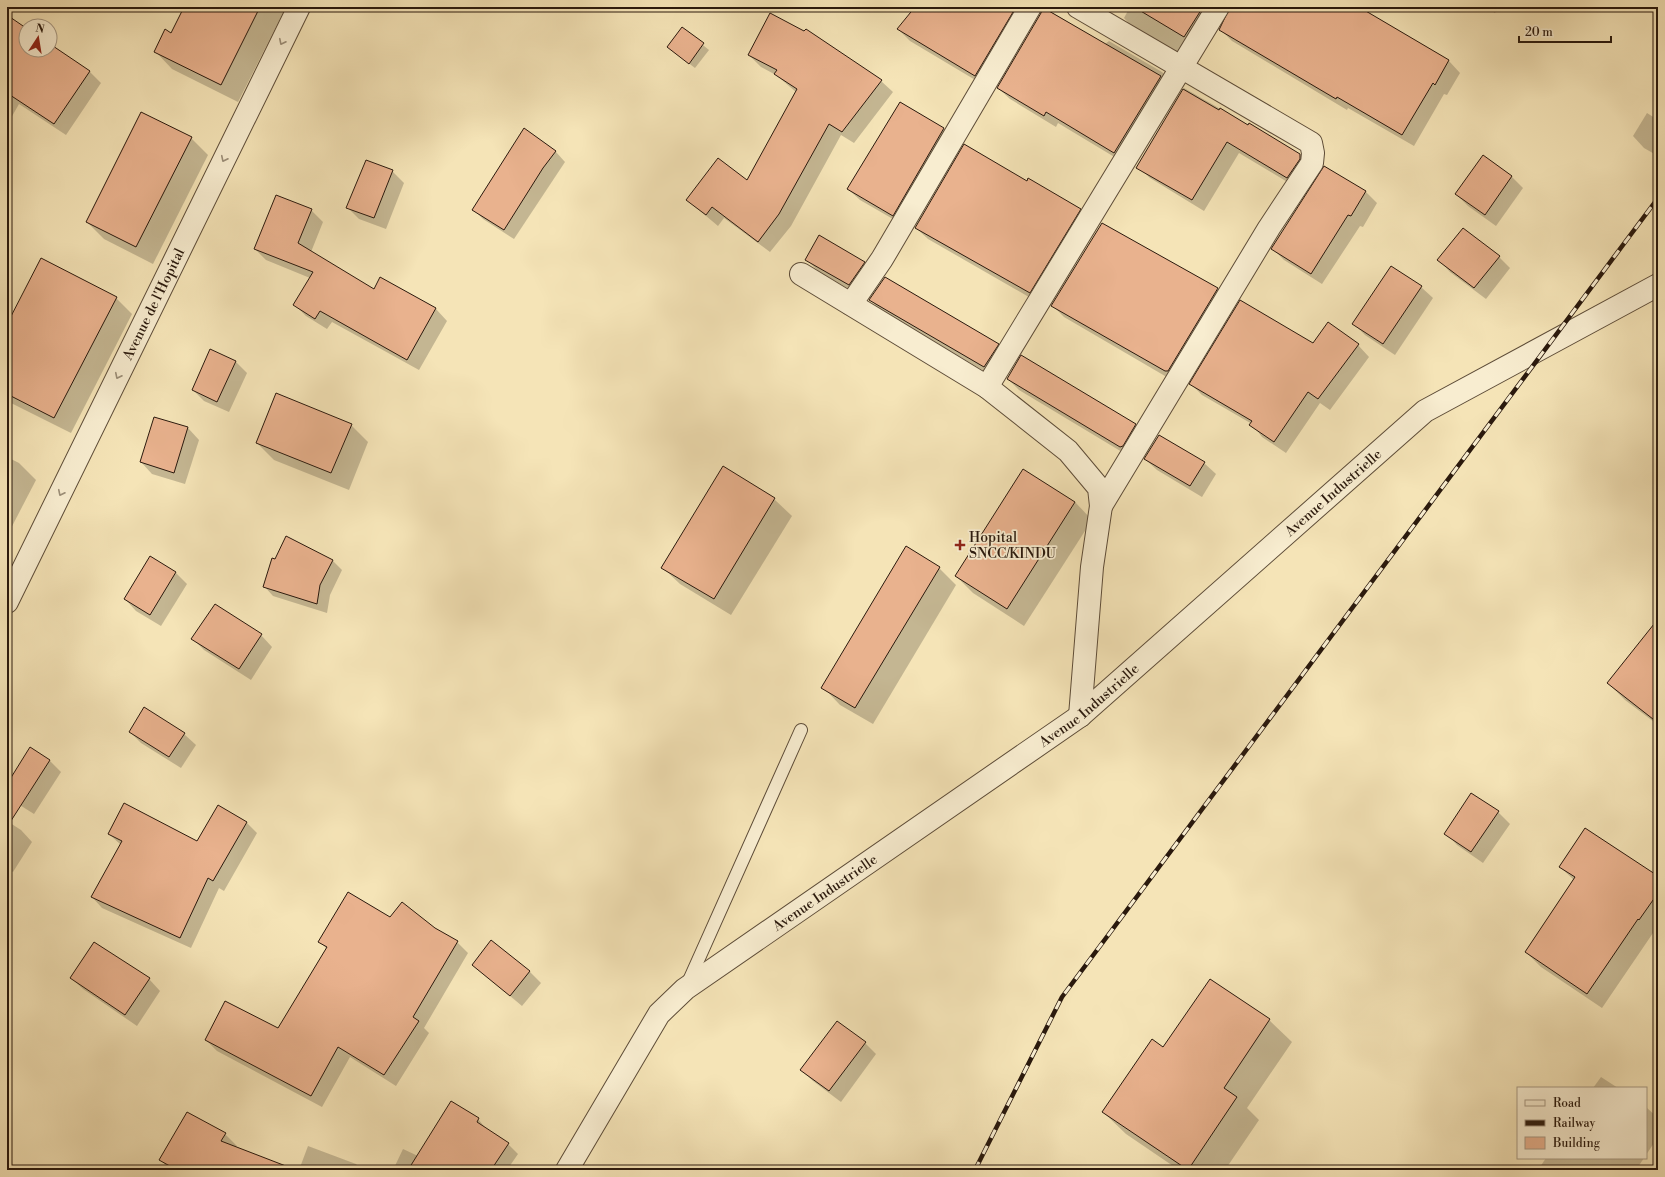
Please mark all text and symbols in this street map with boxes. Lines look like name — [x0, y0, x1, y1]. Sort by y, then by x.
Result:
north arrow — [18, 18, 58, 58]
scale bar — [1519, 18, 1611, 44]
text: N — [34, 21, 46, 37]
text: 20 m — [1525, 25, 1553, 40]
one-way arrow — [279, 38, 287, 45]
one-way arrow — [222, 154, 229, 162]
street label: Avenue de l'Hopital — [119, 246, 189, 364]
one-way arrow — [115, 372, 123, 379]
street label: Avenue Industrielle — [1281, 446, 1386, 541]
one-way arrow — [58, 488, 65, 496]
place label: Hopital SNCC/KINDU — [969, 529, 1056, 563]
marker: Hopital SNCC/KINDU — [954, 539, 966, 551]
street label: Avenue Industrielle — [1035, 660, 1143, 752]
street label: Avenue Industrielle — [769, 851, 881, 936]
legend — [1517, 1087, 1647, 1159]
text: Road — [1553, 1096, 1581, 1111]
text: Railway — [1553, 1116, 1595, 1131]
text: Building — [1552, 1136, 1601, 1151]

